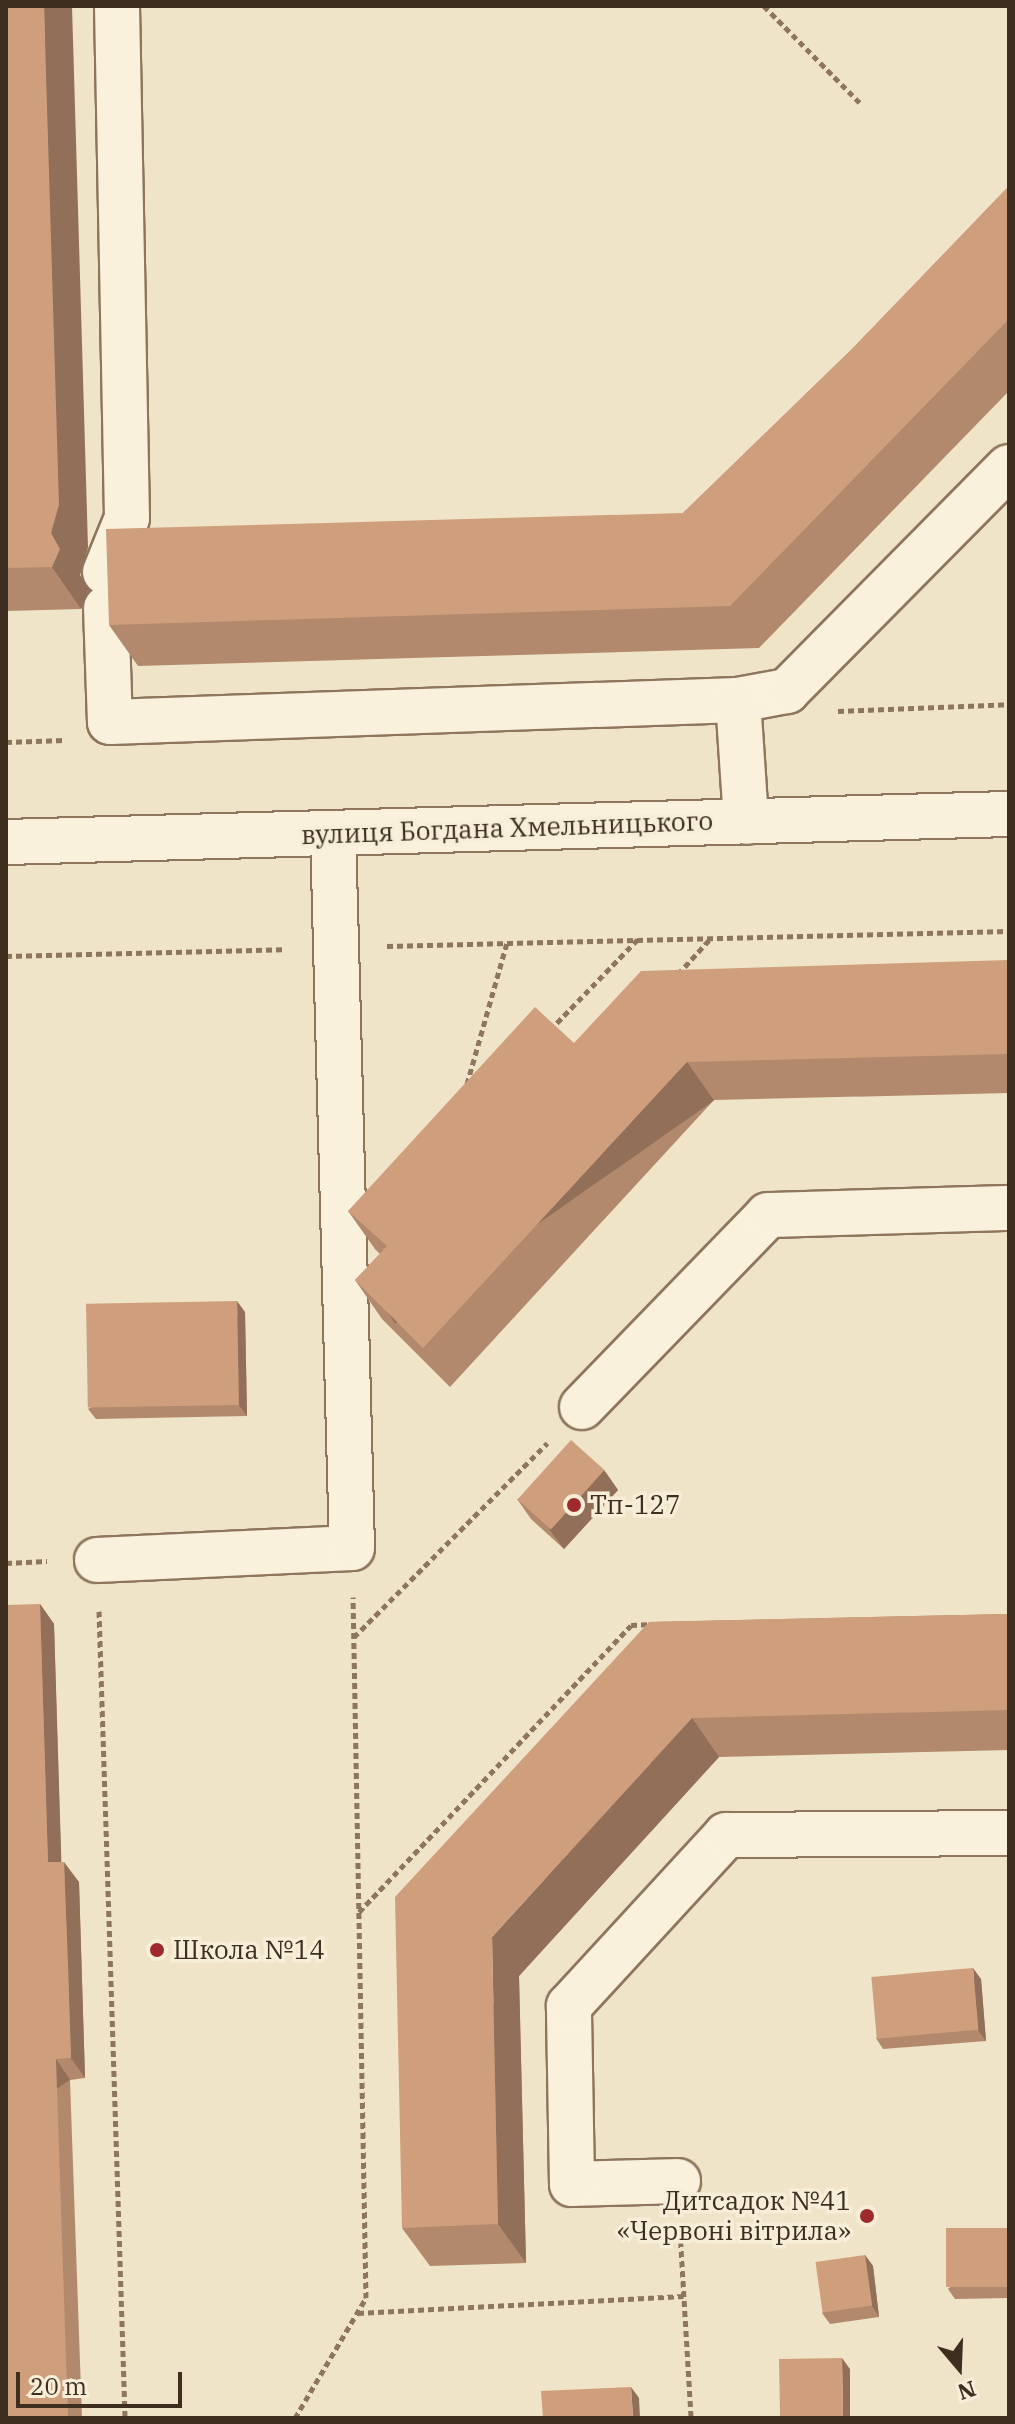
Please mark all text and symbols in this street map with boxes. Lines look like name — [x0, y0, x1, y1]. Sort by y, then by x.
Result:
street label: вулиця Богдана Хмельницького — [301, 805, 713, 851]
place label: Тп-127 — [590, 1489, 681, 1521]
marker: Тп-127 — [565, 1496, 583, 1514]
place label: Школа №14 — [173, 1934, 325, 1966]
marker: Школа №14 — [148, 1941, 166, 1959]
place label: Дитсадок №41 «Червоні вітрила» — [617, 2185, 851, 2246]
marker: Дитсадок №41 «Червоні вітрила» — [858, 2207, 876, 2225]
north arrow — [919, 2328, 999, 2408]
scale bar — [20, 2356, 186, 2406]
text: 20 m — [30, 2370, 87, 2402]
text: N — [954, 2375, 980, 2408]

